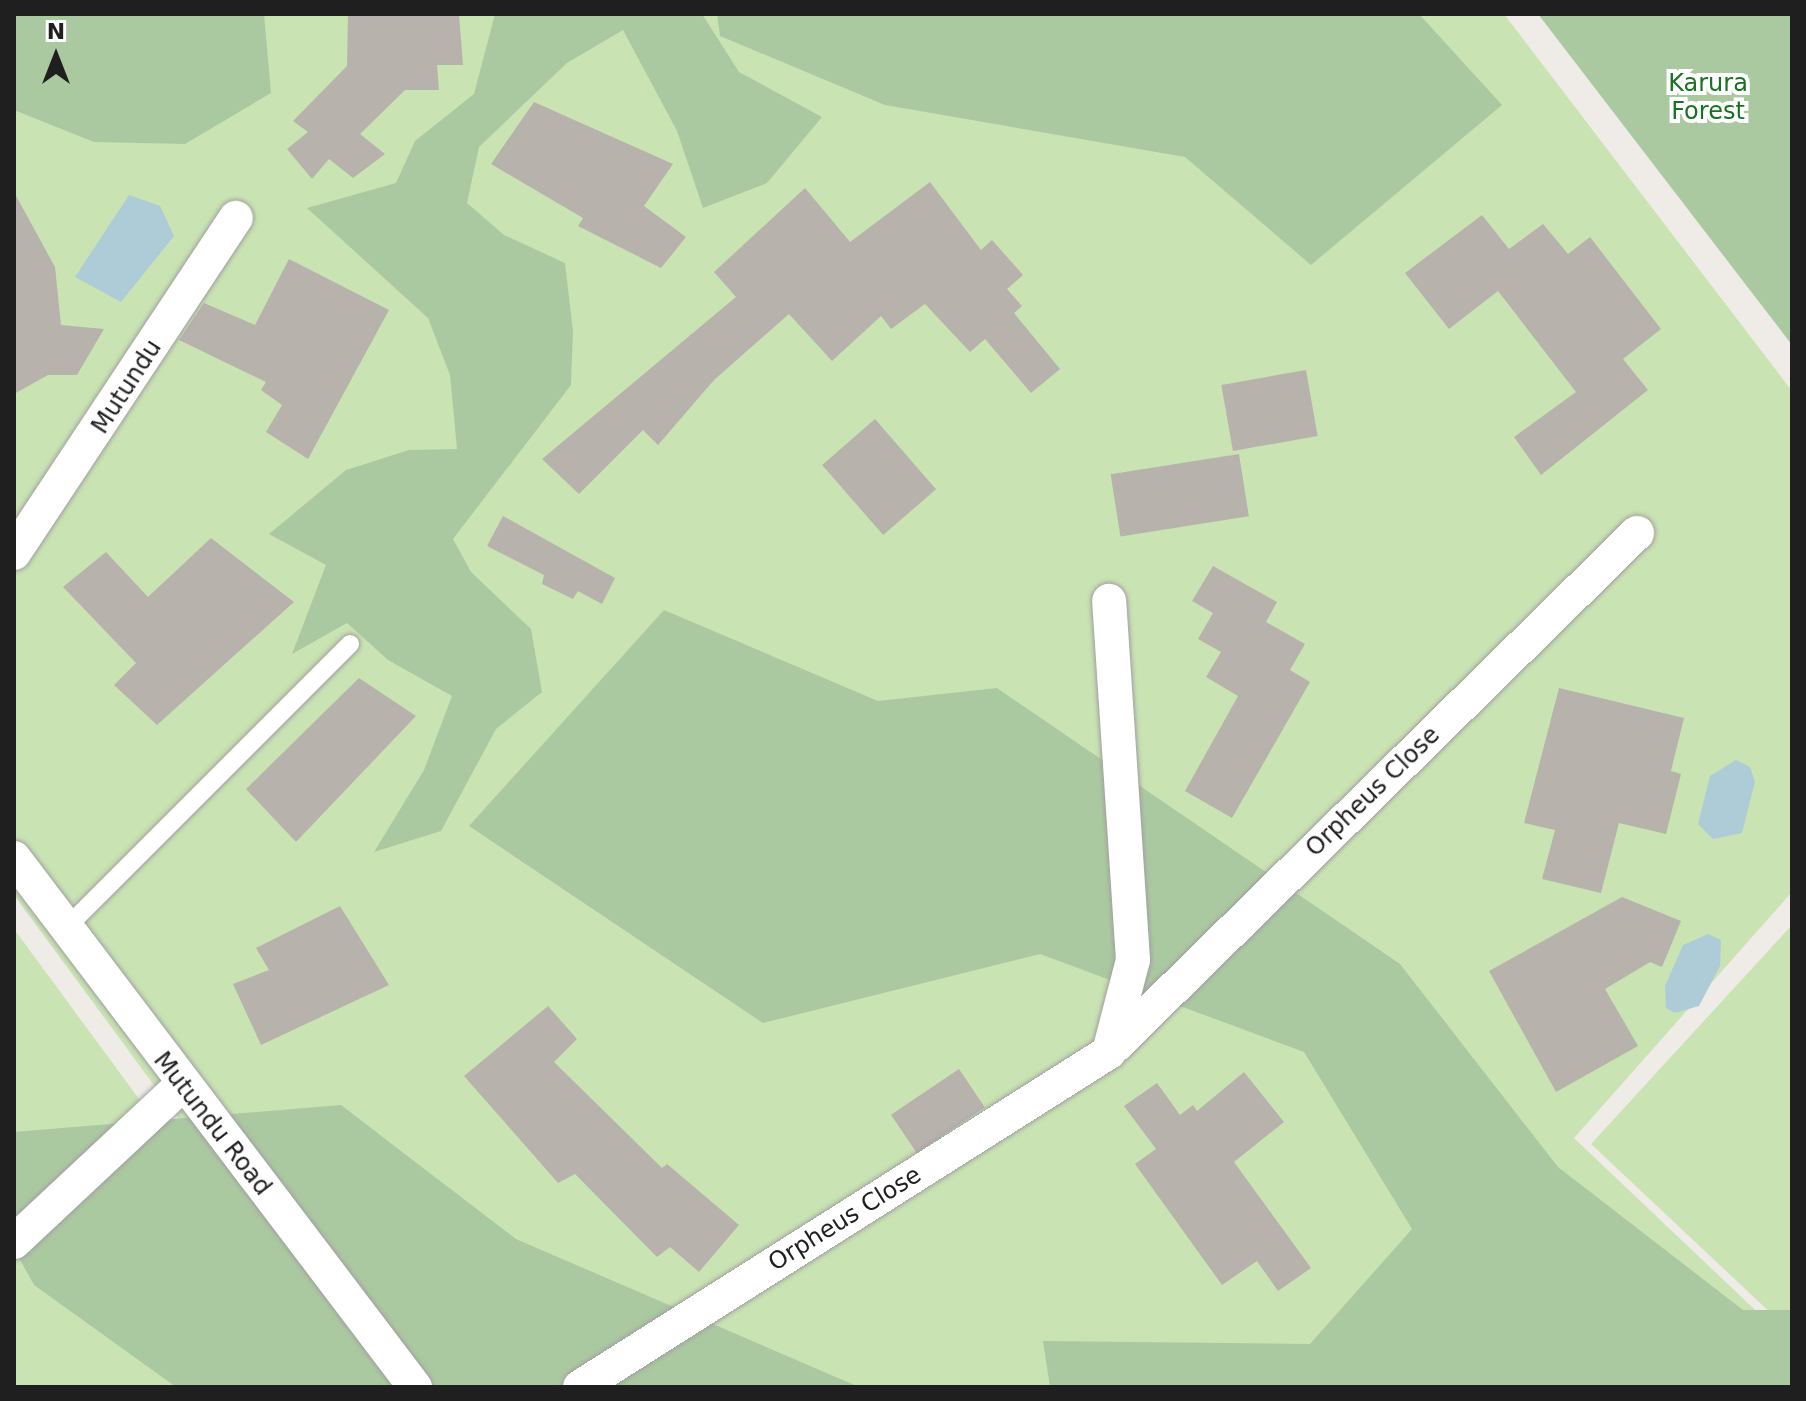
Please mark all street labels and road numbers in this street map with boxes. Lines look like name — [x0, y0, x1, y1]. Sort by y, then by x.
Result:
street label: Mutundu — [86, 335, 168, 439]
street label: Orpheus Close — [1300, 721, 1446, 863]
street label: Mutundu Road — [147, 1047, 277, 1201]
street label: Orpheus Close — [763, 1161, 927, 1277]

